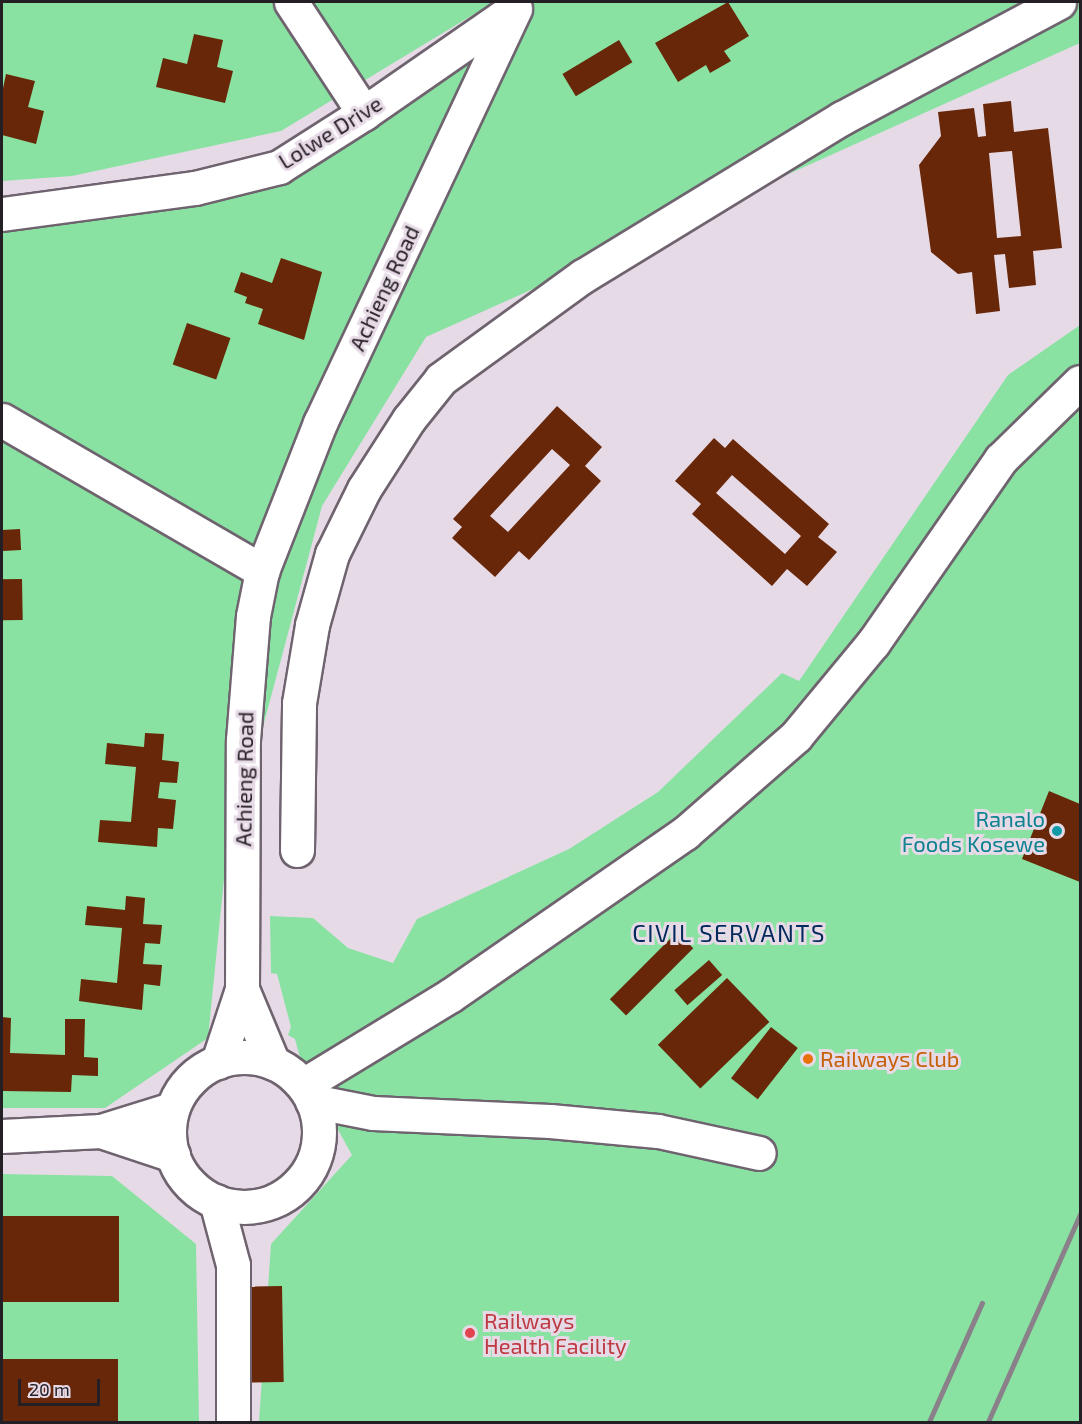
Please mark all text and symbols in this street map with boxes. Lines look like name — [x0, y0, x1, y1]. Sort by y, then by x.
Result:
street label: Lolwe Drive — [273, 90, 387, 174]
street label: Achieng Road — [343, 221, 425, 355]
street label: Achieng Road — [230, 711, 258, 847]
place label: Ranalo Foods Kosewe — [902, 805, 1045, 856]
marker: Ranalo Foods Kosewe — [1050, 824, 1064, 838]
district label: CIVIL SERVANTS — [632, 919, 826, 947]
place label: Railways Club — [820, 1046, 959, 1072]
marker: Railways Club — [801, 1052, 815, 1066]
place label: Railways Health Facility — [484, 1307, 627, 1358]
marker: Railways Health Facility — [461, 1324, 479, 1342]
scale bar — [21, 1367, 104, 1405]
text: 20 m — [29, 1378, 70, 1400]

